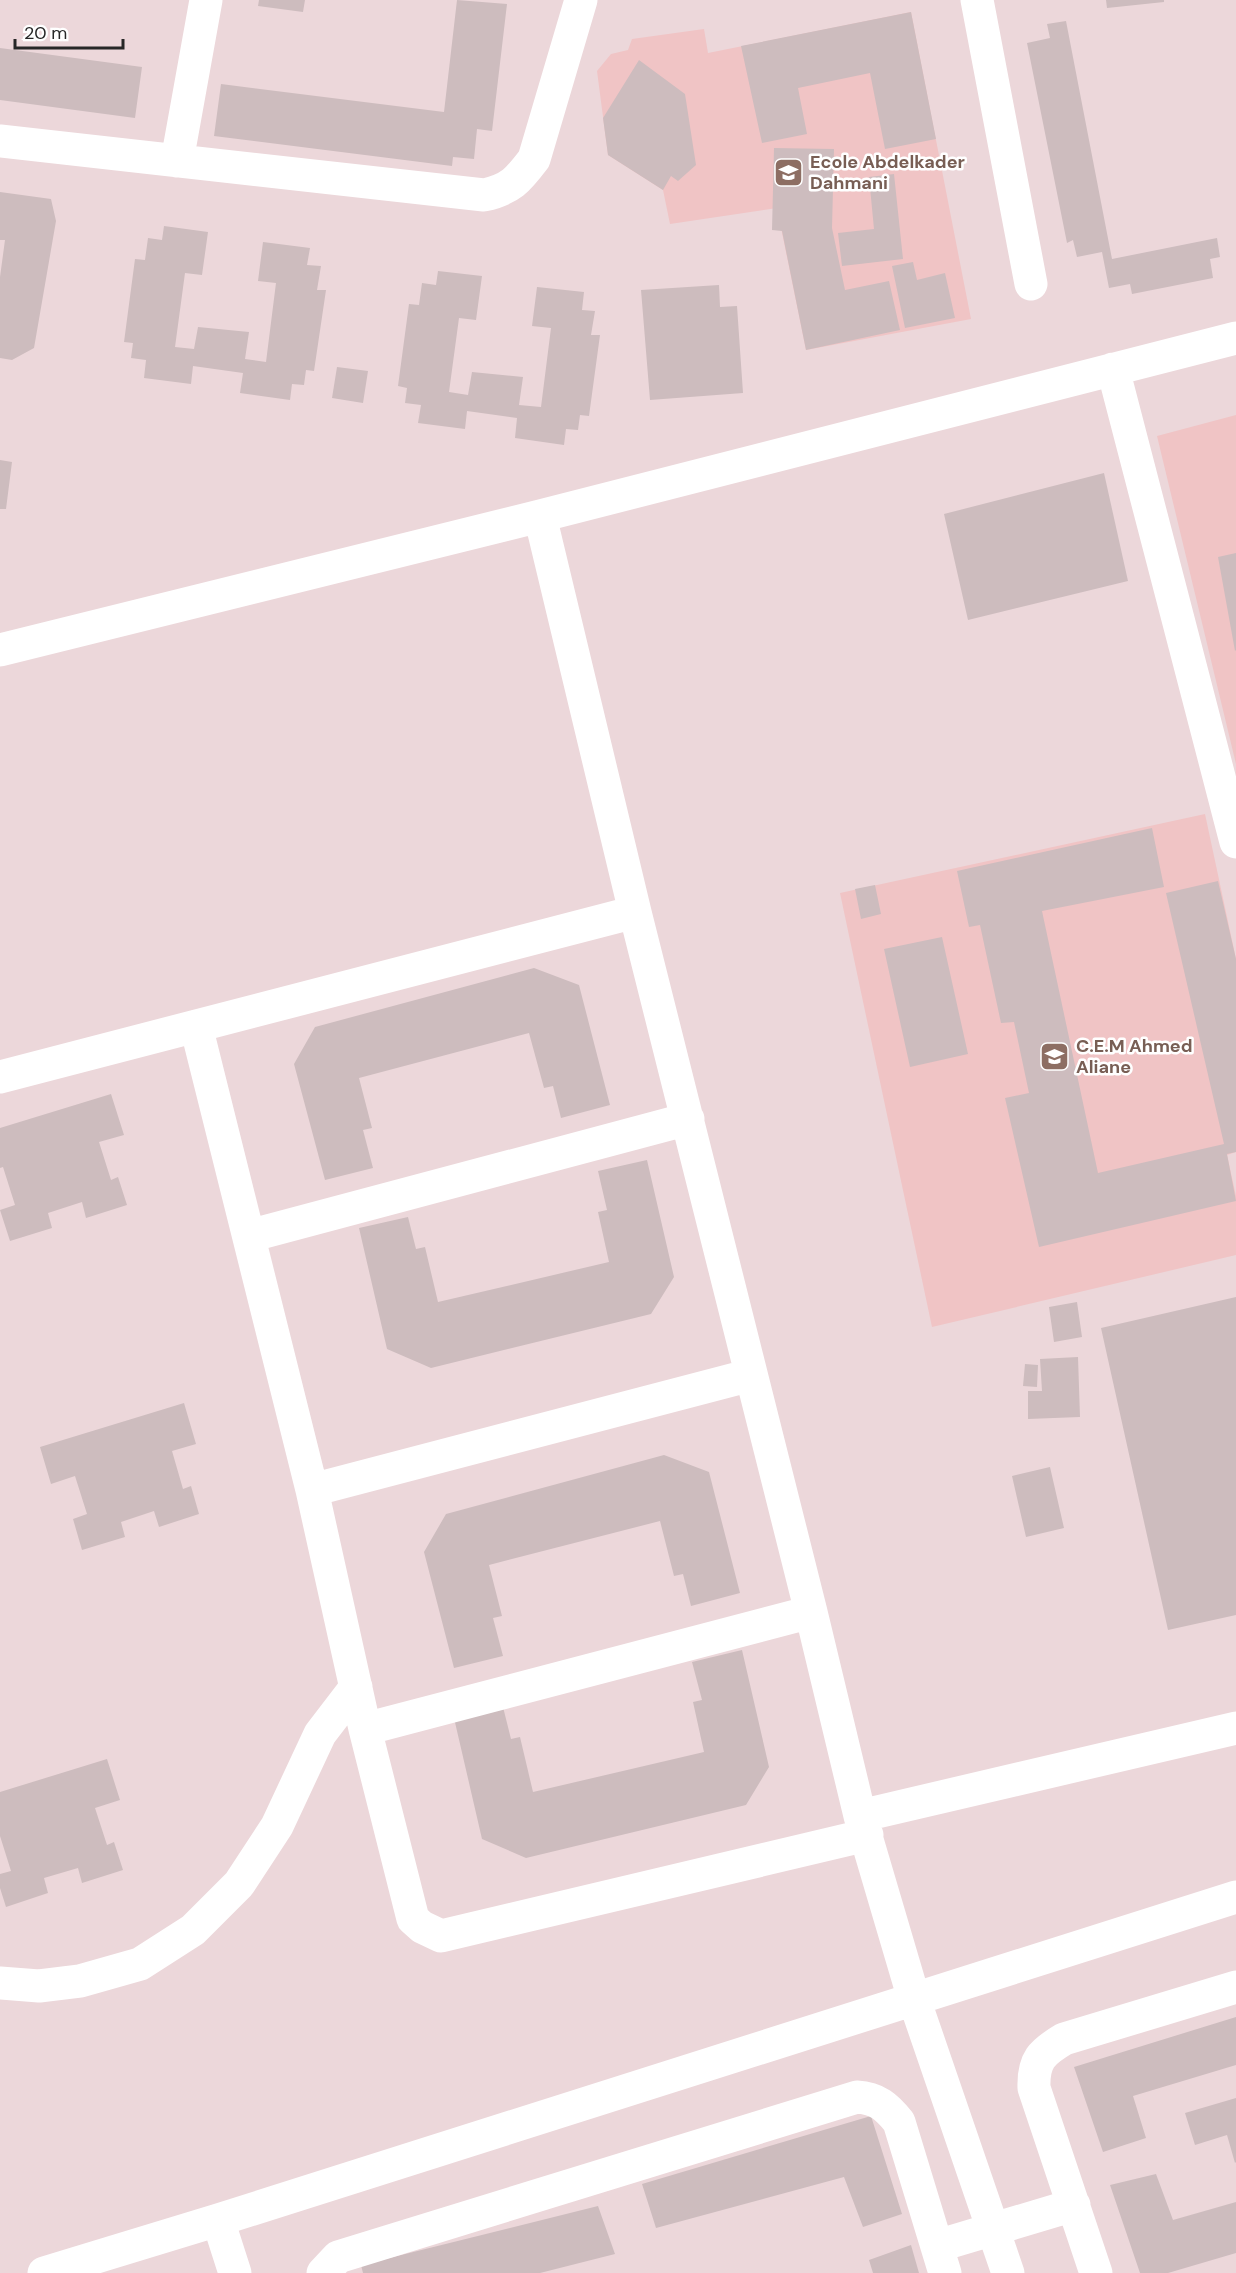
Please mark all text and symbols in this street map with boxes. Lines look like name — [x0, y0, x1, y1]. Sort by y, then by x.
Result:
scale bar — [15, 12, 123, 50]
text: 20 m — [24, 21, 67, 45]
place label: Ecole Abdelkader Dahmani — [810, 150, 965, 195]
school or university icon: Ecole Abdelkader Dahmani — [773, 156, 805, 188]
place label: C.E.M Ahmed Aliane — [1076, 1034, 1192, 1079]
school or university icon: C.E.M Ahmed Aliane — [1039, 1040, 1071, 1072]

